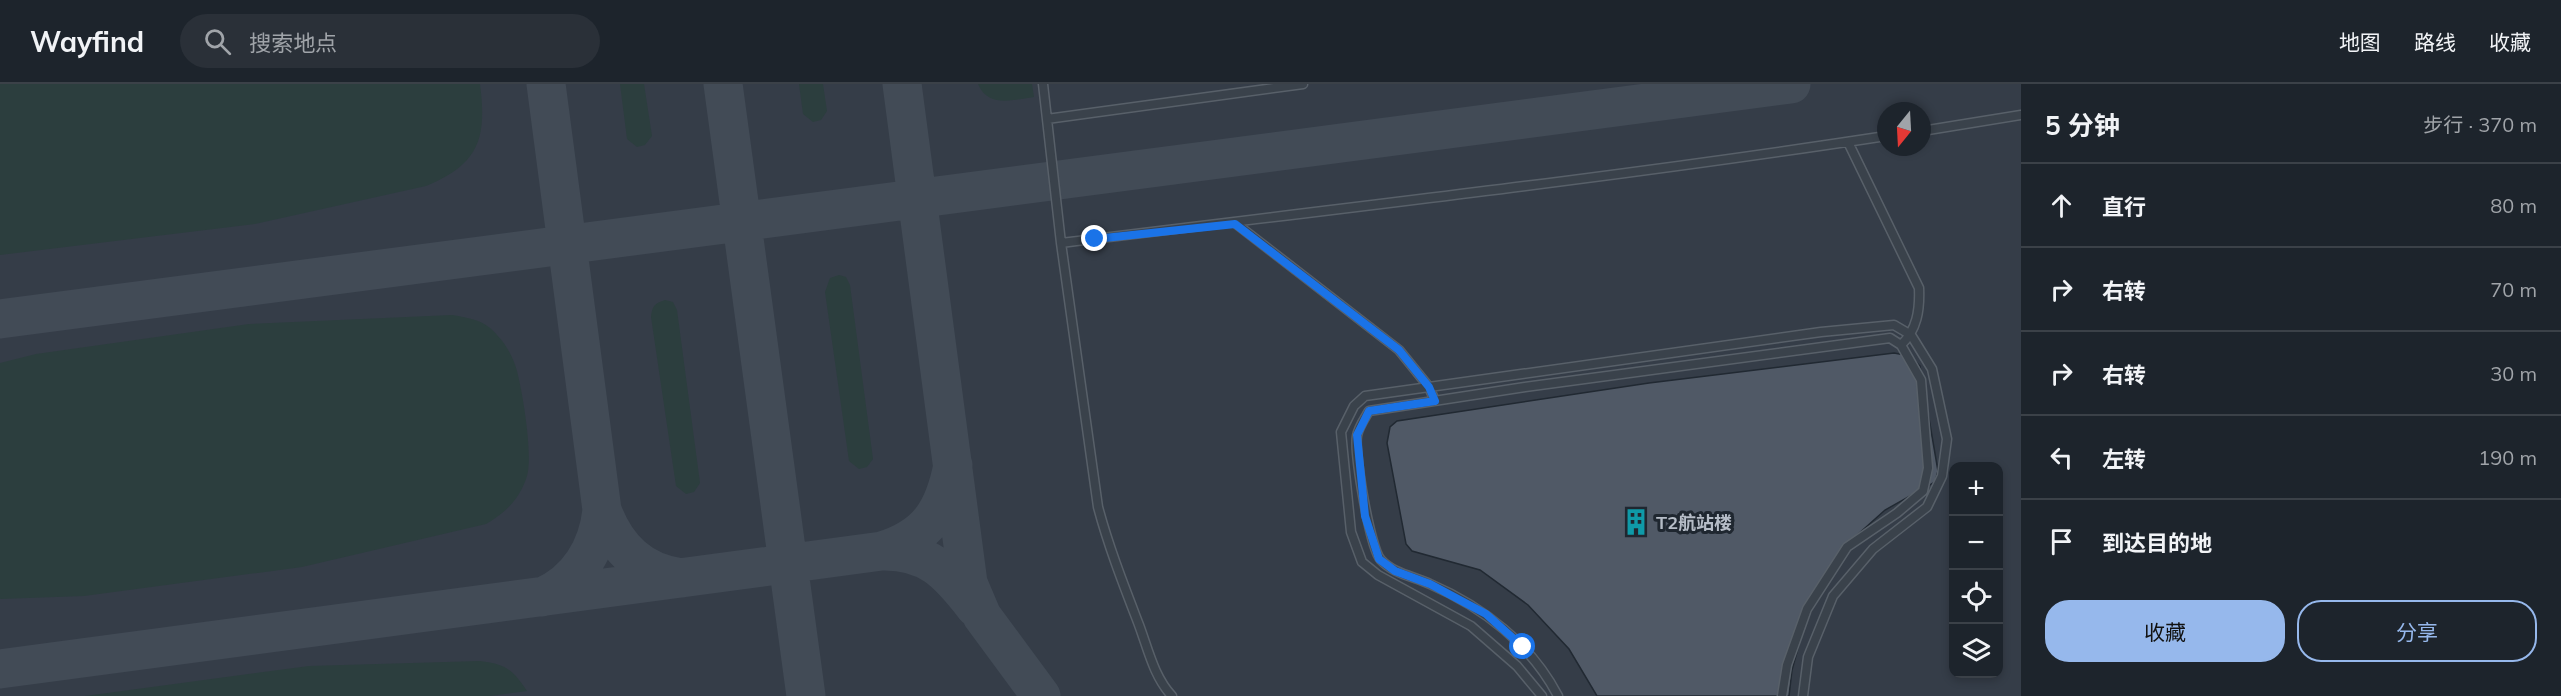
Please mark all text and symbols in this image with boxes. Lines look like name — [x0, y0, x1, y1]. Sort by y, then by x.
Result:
search box — [180, 14, 600, 68]
text: Wayfind — [30, 24, 144, 59]
icon: search — [201, 25, 234, 58]
text: 搜索地点 — [249, 29, 337, 57]
text: 地图 — [2339, 29, 2381, 55]
text: 路线 — [2414, 29, 2456, 55]
text: 收藏 — [2489, 29, 2531, 55]
north arrow — [1877, 102, 1931, 156]
text: 5 分钟 — [2045, 109, 2120, 142]
text: 步行 · 370 m — [2423, 112, 2537, 137]
icon: ahead — [2045, 189, 2078, 222]
text: 直行 — [2102, 193, 2146, 221]
text: 80 m — [2490, 193, 2537, 218]
route end — [1081, 225, 1107, 251]
icon: right — [2045, 273, 2078, 306]
text: 右转 — [2102, 277, 2146, 305]
text: 70 m — [2490, 277, 2537, 302]
icon: right — [2045, 357, 2078, 390]
text: 右转 — [2102, 361, 2146, 389]
text: 30 m — [2490, 361, 2537, 386]
icon: left — [2045, 441, 2078, 474]
text: 左转 — [2102, 445, 2146, 473]
text: 190 m — [2478, 445, 2537, 470]
map controls — [1949, 462, 2003, 678]
button: + — [1949, 462, 2003, 516]
building icon: T2航站楼 — [1621, 507, 1651, 537]
place label: T2航站楼 — [1656, 511, 1732, 534]
button: − — [1949, 516, 2003, 570]
icon: arrive — [2045, 525, 2078, 558]
text: 到达目的地 — [2102, 529, 2212, 557]
button: locate — [1949, 570, 2003, 624]
button: 收藏 — [2045, 600, 2285, 662]
button: 分享 — [2297, 600, 2537, 662]
button: layers — [1949, 624, 2003, 678]
route start — [1509, 633, 1535, 659]

